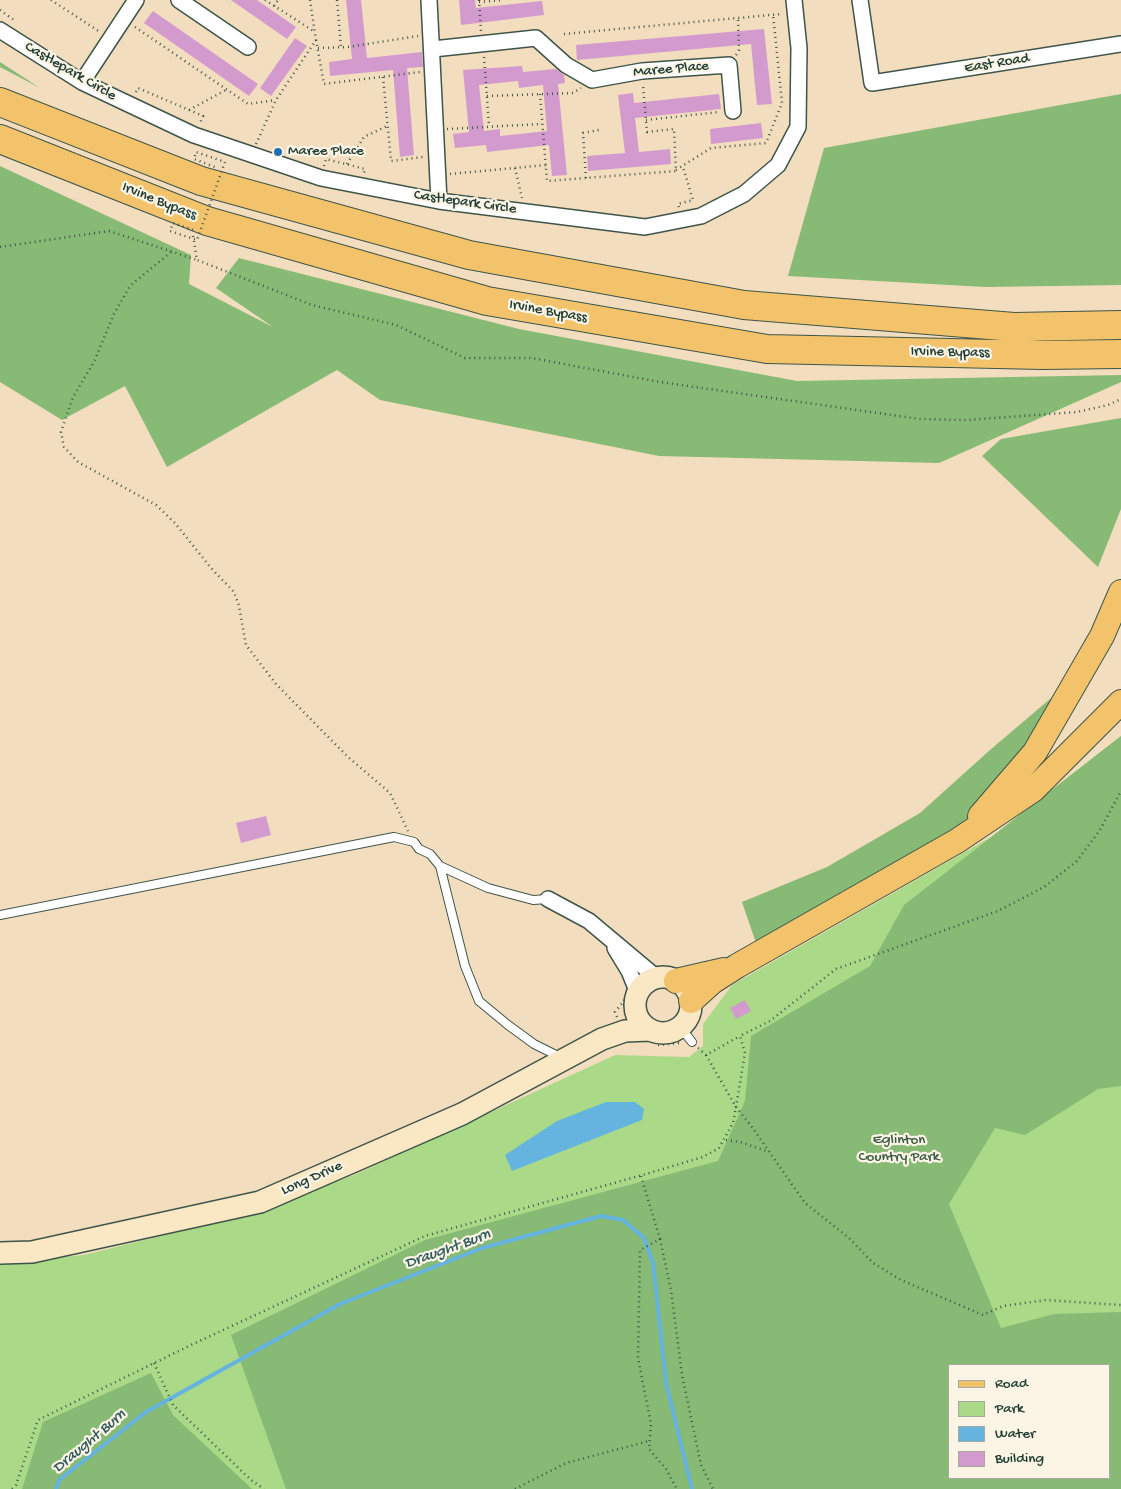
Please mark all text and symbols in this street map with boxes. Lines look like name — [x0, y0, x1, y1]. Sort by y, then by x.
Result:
street label: Castlepark Circle — [21, 38, 119, 106]
street label: East Road — [963, 50, 1031, 78]
street label: Maree Place — [632, 58, 710, 82]
place label: Maree Place — [288, 143, 364, 161]
marker: Maree Place — [272, 146, 284, 158]
street label: Irvine Bypass — [119, 179, 199, 225]
street label: Castlepark Circle — [413, 187, 517, 219]
street label: Irvine Bypass — [508, 296, 588, 328]
street label: Irvine Bypass — [910, 343, 990, 363]
park label: Eglinton Country Park — [858, 1132, 940, 1167]
street label: Long Drive — [279, 1158, 345, 1200]
water label: Draught Burn — [403, 1226, 493, 1274]
legend — [948, 1364, 1111, 1479]
text: Road — [995, 1375, 1028, 1393]
text: Park — [995, 1400, 1024, 1418]
water label: Draught Burn — [50, 1406, 130, 1478]
text: Water — [995, 1425, 1035, 1443]
text: Building — [995, 1450, 1044, 1468]

